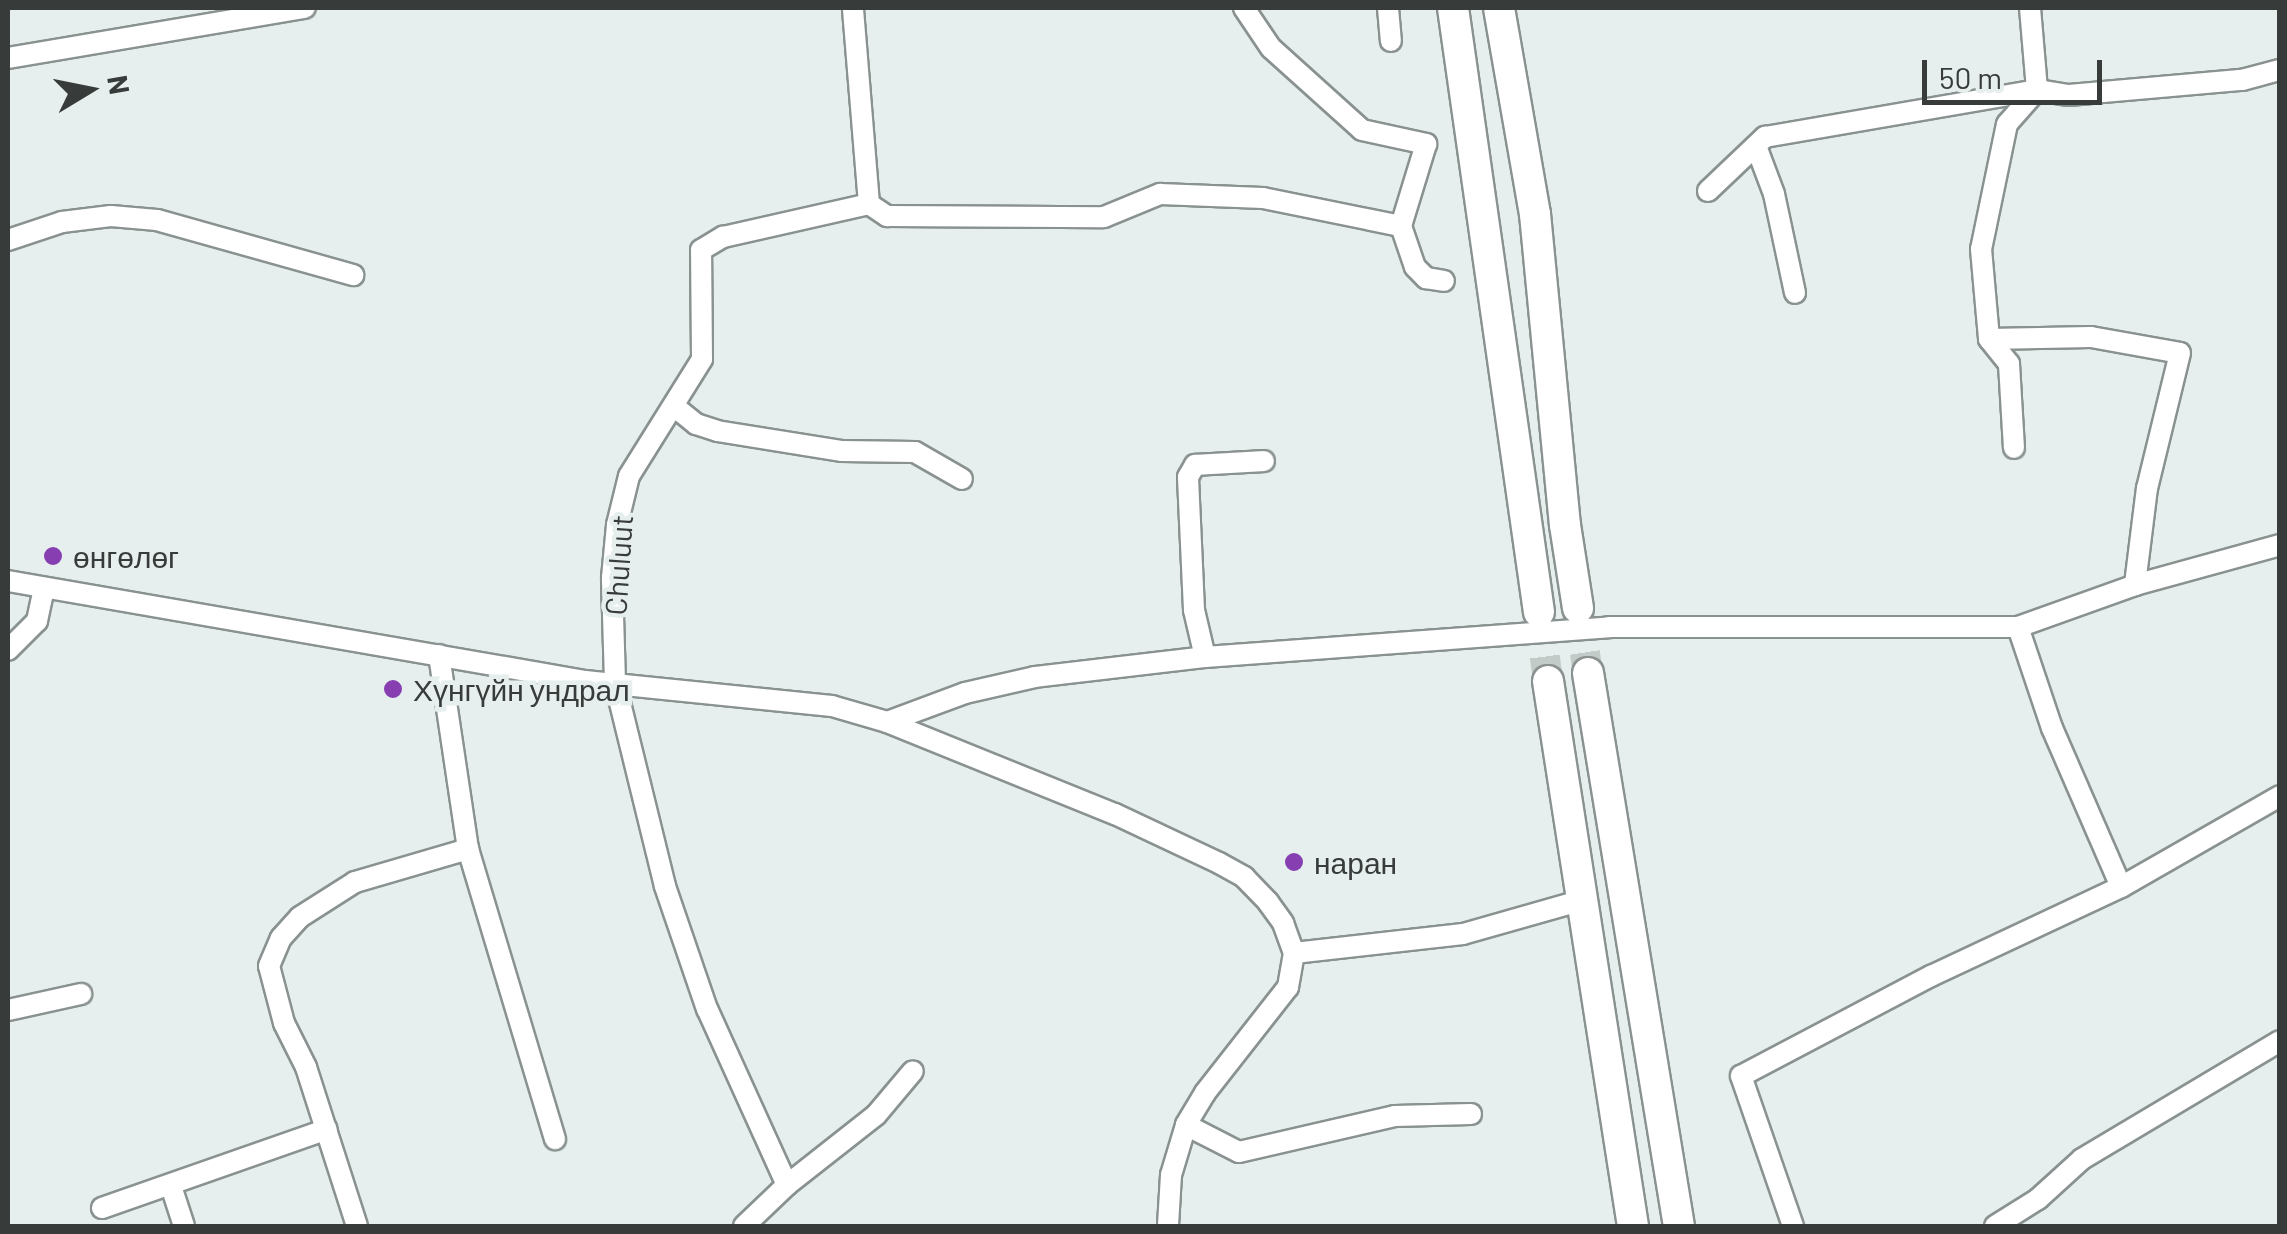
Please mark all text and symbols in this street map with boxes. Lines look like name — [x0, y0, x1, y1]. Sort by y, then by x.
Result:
north arrow — [40, 40, 140, 140]
scale bar — [1927, 40, 2107, 102]
text: 50 m — [1939, 59, 2002, 95]
text: N — [101, 73, 138, 97]
street label: Chuluut — [597, 514, 639, 616]
place label: өнгөлөг — [73, 538, 179, 574]
marker: өнгөлөг — [42, 545, 64, 567]
place label: Хүнгүйн ундрал — [413, 671, 630, 707]
marker: Хүнгүйн ундрал — [382, 678, 404, 700]
place label: наран — [1314, 844, 1397, 880]
marker: наран — [1283, 851, 1305, 873]

